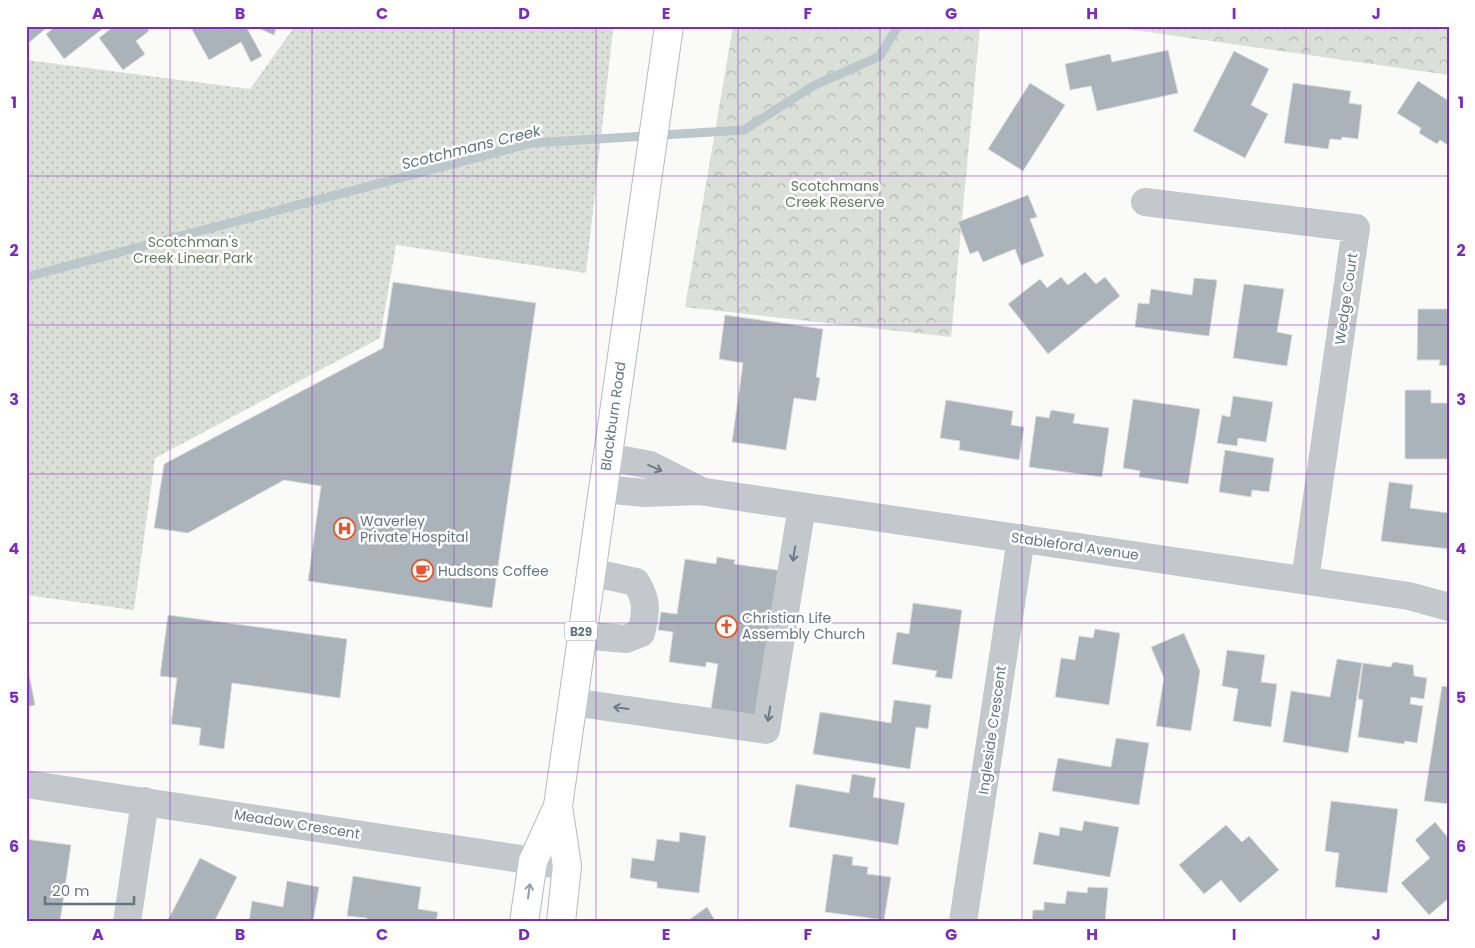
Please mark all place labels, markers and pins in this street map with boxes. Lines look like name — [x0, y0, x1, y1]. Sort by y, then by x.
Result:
place label: Waverley Private Hospital — [360, 511, 468, 547]
hospital icon: Waverley Private Hospital — [332, 517, 356, 541]
cafe icon: Hudsons Coffee — [410, 559, 434, 583]
place label: Hudsons Coffee — [438, 561, 549, 581]
place label: Christian Life Assembly Church — [742, 608, 865, 644]
church icon: Christian Life Assembly Church — [714, 614, 738, 638]

